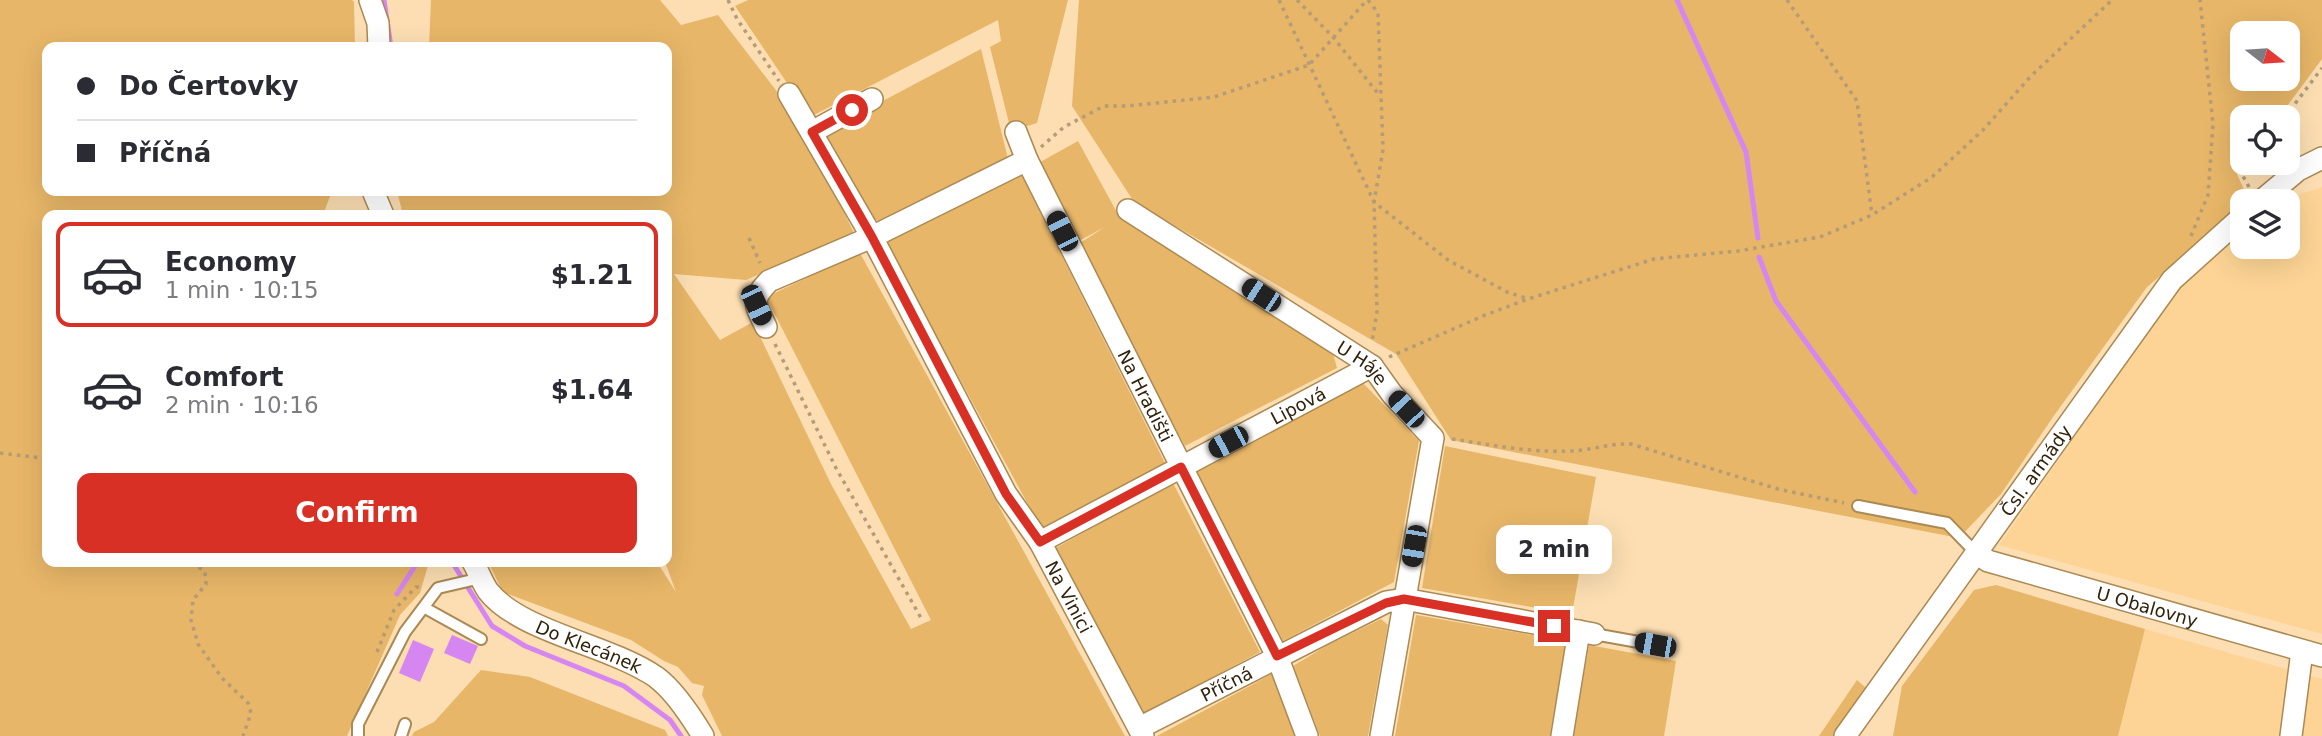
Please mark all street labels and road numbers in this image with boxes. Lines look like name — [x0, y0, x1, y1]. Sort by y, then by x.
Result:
street label: U Háje — [1333, 336, 1392, 389]
street label: Na Hradišti — [1114, 346, 1178, 445]
street label: Lipová — [1267, 382, 1329, 428]
street label: Čsl. armády — [1996, 420, 2076, 520]
street label: Na Vinici — [1041, 557, 1097, 636]
street label: U Obalovny — [2094, 582, 2201, 631]
street label: Do Klecánek — [533, 615, 646, 677]
street label: Příčná — [1197, 662, 1256, 705]

